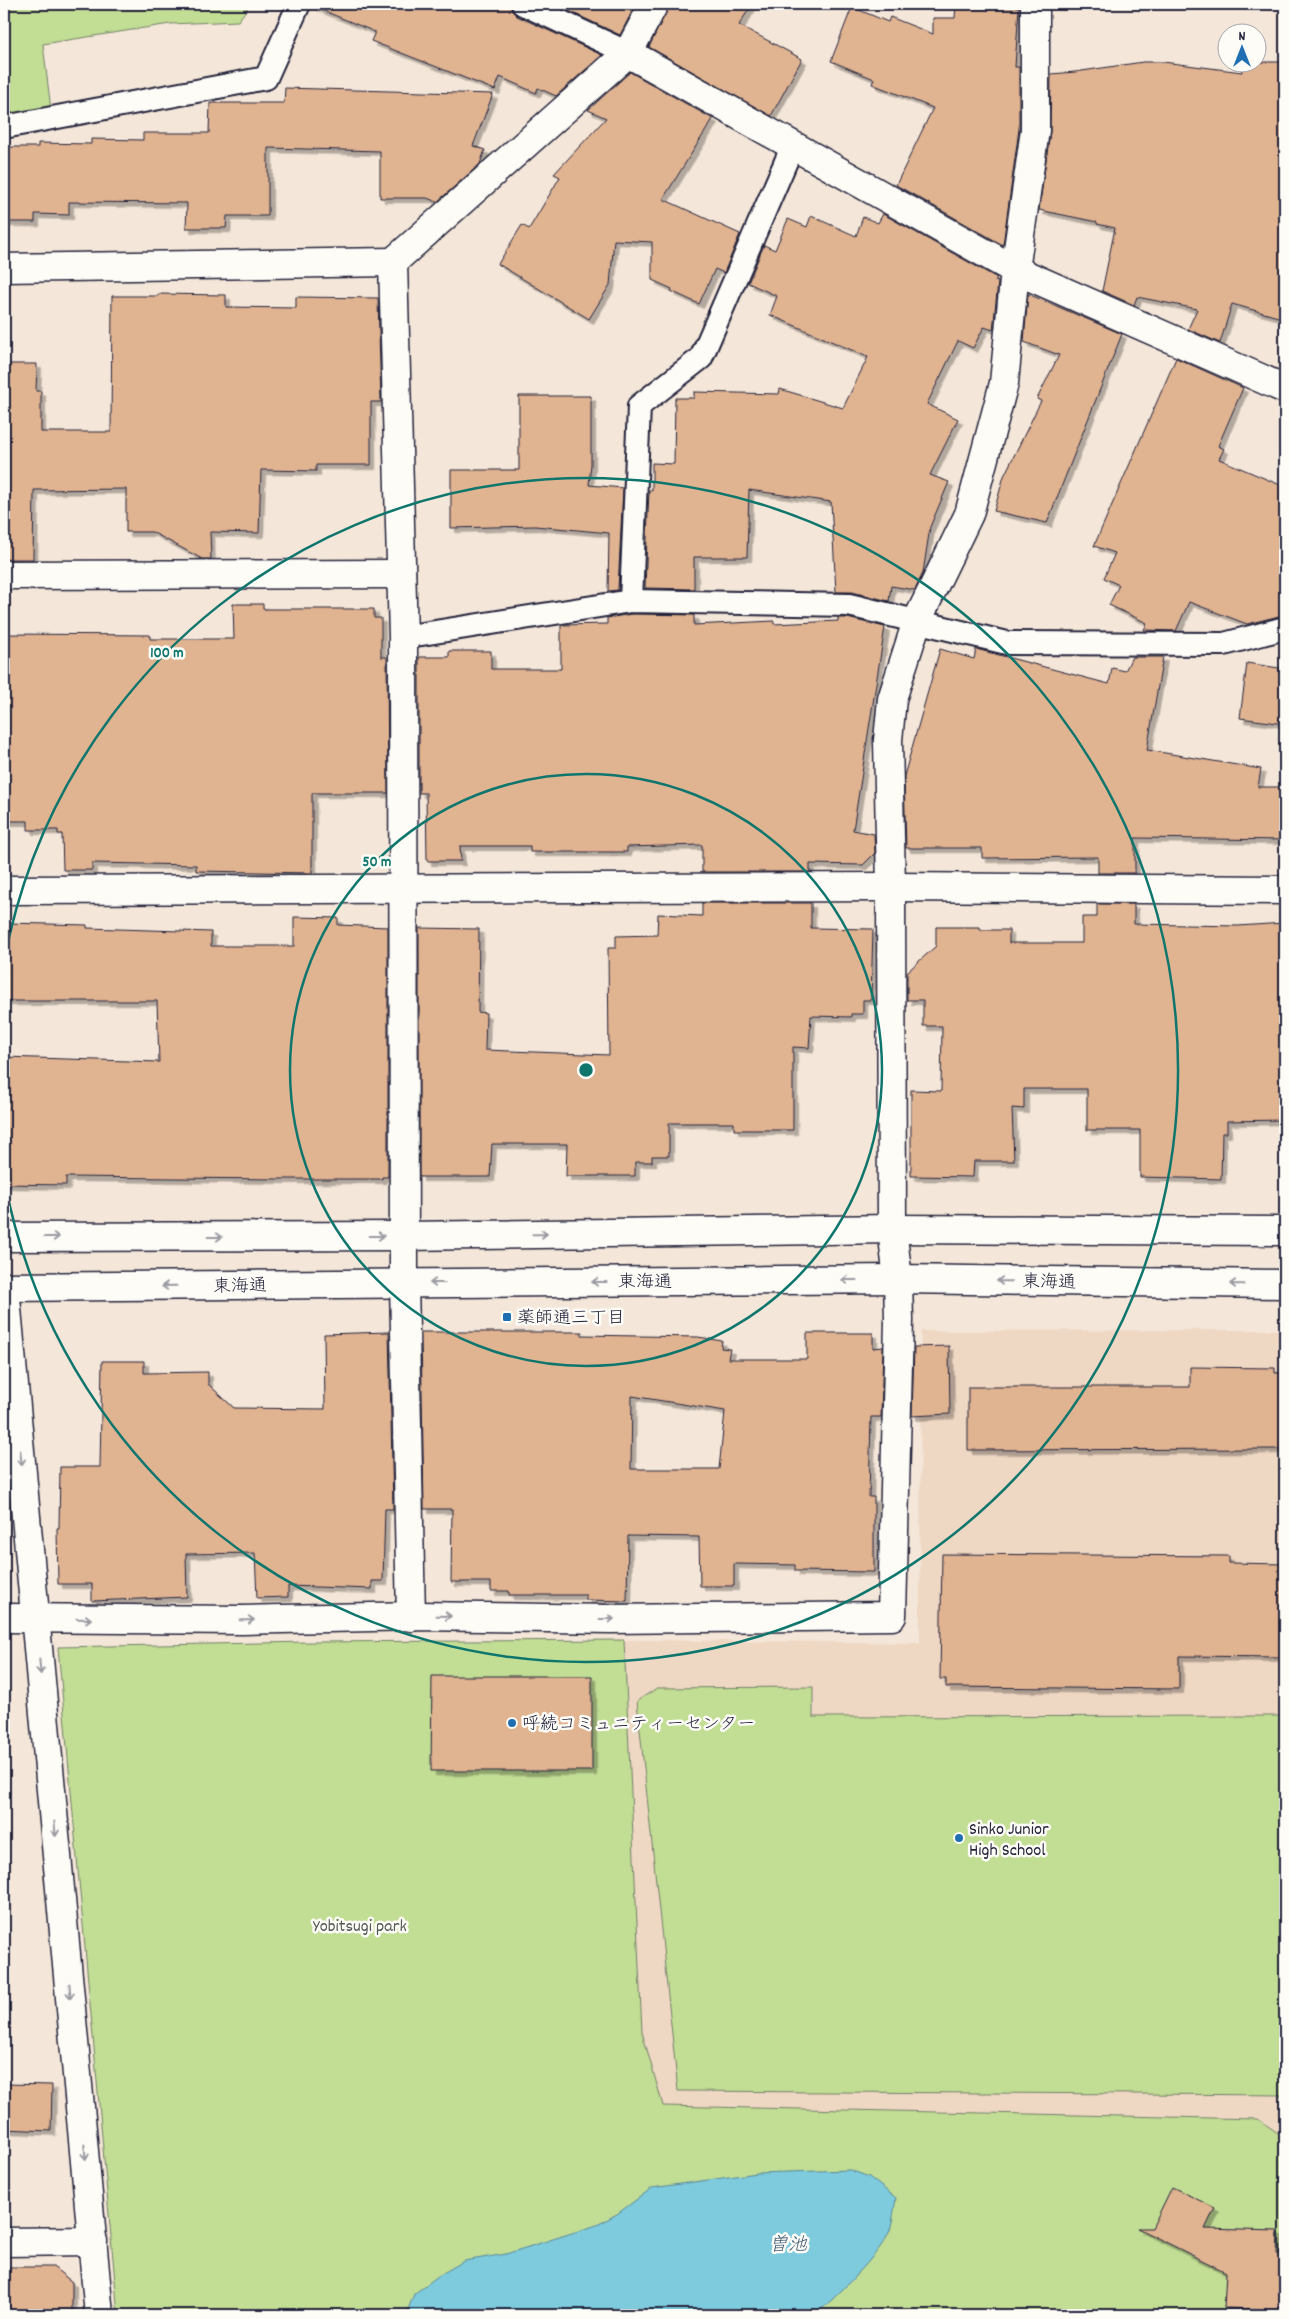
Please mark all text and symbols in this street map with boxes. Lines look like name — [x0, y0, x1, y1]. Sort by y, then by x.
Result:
north arrow — [1216, 22, 1266, 72]
text: N — [1239, 27, 1246, 47]
text: 100 m — [150, 643, 184, 665]
text: 50 m — [363, 852, 391, 874]
centre of rings — [577, 1061, 595, 1079]
one-way arrow — [532, 1229, 548, 1239]
one-way arrow — [369, 1231, 385, 1241]
one-way arrow — [44, 1232, 60, 1242]
one-way arrow — [206, 1232, 223, 1242]
street label: 東海通 — [618, 1271, 672, 1296]
street label: 東海通 — [1022, 1271, 1076, 1296]
street label: 東海通 — [213, 1275, 267, 1300]
one-way arrow — [841, 1275, 858, 1285]
one-way arrow — [996, 1276, 1012, 1286]
one-way arrow — [591, 1277, 608, 1287]
one-way arrow — [429, 1278, 445, 1288]
one-way arrow — [1229, 1279, 1245, 1288]
one-way arrow — [161, 1281, 178, 1291]
place label: 薬師通三丁目 — [517, 1307, 625, 1332]
marker: 薬師通三丁目 — [501, 1311, 513, 1323]
one-way arrow — [16, 1449, 26, 1465]
one-way arrow — [436, 1611, 452, 1621]
one-way arrow — [76, 1614, 92, 1624]
one-way arrow — [598, 1614, 614, 1624]
one-way arrow — [238, 1615, 255, 1625]
one-way arrow — [35, 1659, 45, 1675]
place label: 呼続コミュニティーセンター — [522, 1713, 755, 1738]
marker: 呼続コミュニティーセンター — [506, 1717, 518, 1729]
place label: Sinko Junior High School — [969, 1818, 1049, 1864]
one-way arrow — [50, 1820, 60, 1836]
marker: Sinko Junior High School — [953, 1832, 965, 1844]
park label: Yobitsugi park — [313, 1915, 407, 1940]
one-way arrow — [65, 1982, 75, 1998]
one-way arrow — [80, 2144, 90, 2160]
water label: 曽池 — [769, 2233, 808, 2260]

